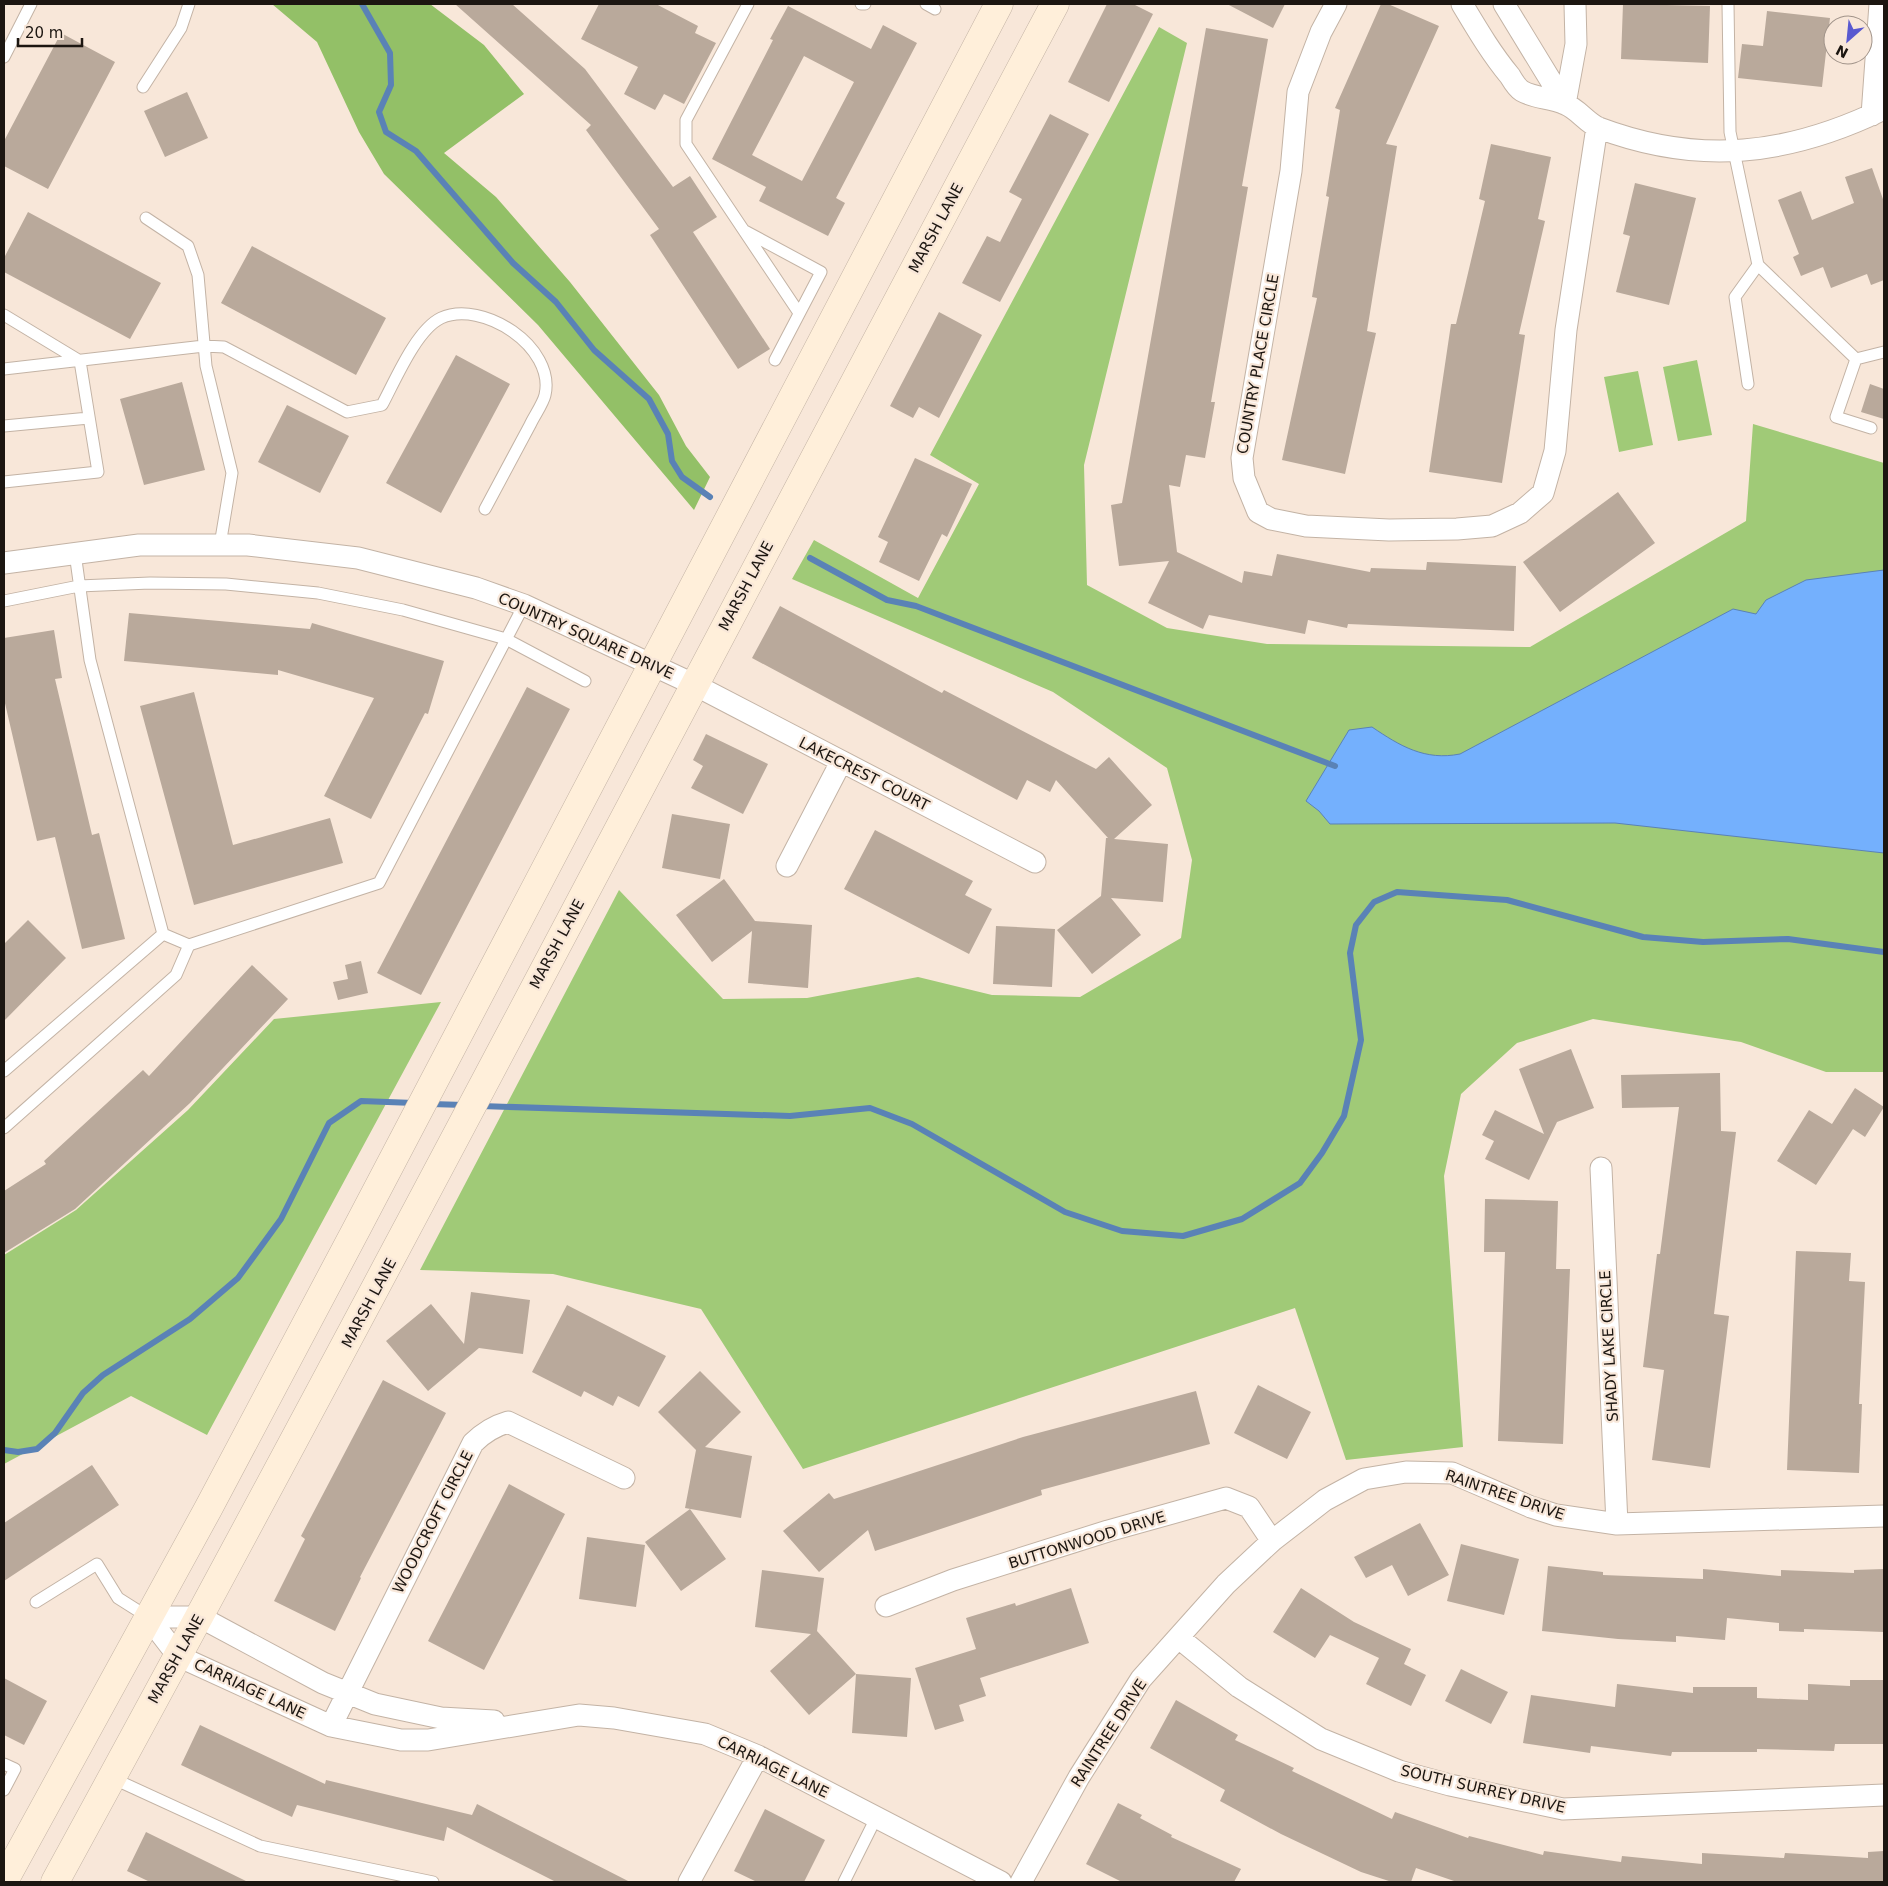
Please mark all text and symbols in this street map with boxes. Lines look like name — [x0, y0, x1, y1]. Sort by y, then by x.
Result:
scale bar — [18, 15, 81, 47]
north arrow — [1823, 15, 1873, 65]
text: 20 m — [25, 24, 63, 42]
text: N — [1833, 42, 1851, 61]
street label: MARSH LANE — [905, 180, 967, 276]
street label: COUNTRY PLACE CIRCLE — [1233, 273, 1283, 455]
street label: MARSH LANE — [715, 538, 777, 634]
street label: COUNTRY SQUARE DRIVE — [495, 589, 677, 683]
street label: LAKECREST COURT — [796, 733, 933, 815]
street label: MARSH LANE — [526, 896, 588, 992]
street label: MARSH LANE — [338, 1255, 400, 1351]
street label: SHADY LAKE CIRCLE — [1596, 1270, 1622, 1422]
street label: WOODCROFT CIRCLE — [389, 1448, 477, 1596]
street label: RAINTREE DRIVE — [1443, 1466, 1567, 1524]
street label: BUTTONWOOD DRIVE — [1006, 1508, 1168, 1572]
street label: MARSH LANE — [144, 1611, 208, 1707]
street label: CARRIAGE LANE — [191, 1655, 309, 1723]
street label: RAINTREE DRIVE — [1067, 1676, 1151, 1790]
street label: CARRIAGE LANE — [714, 1732, 832, 1802]
street label: SOUTH SURREY DRIVE — [1399, 1761, 1567, 1817]

